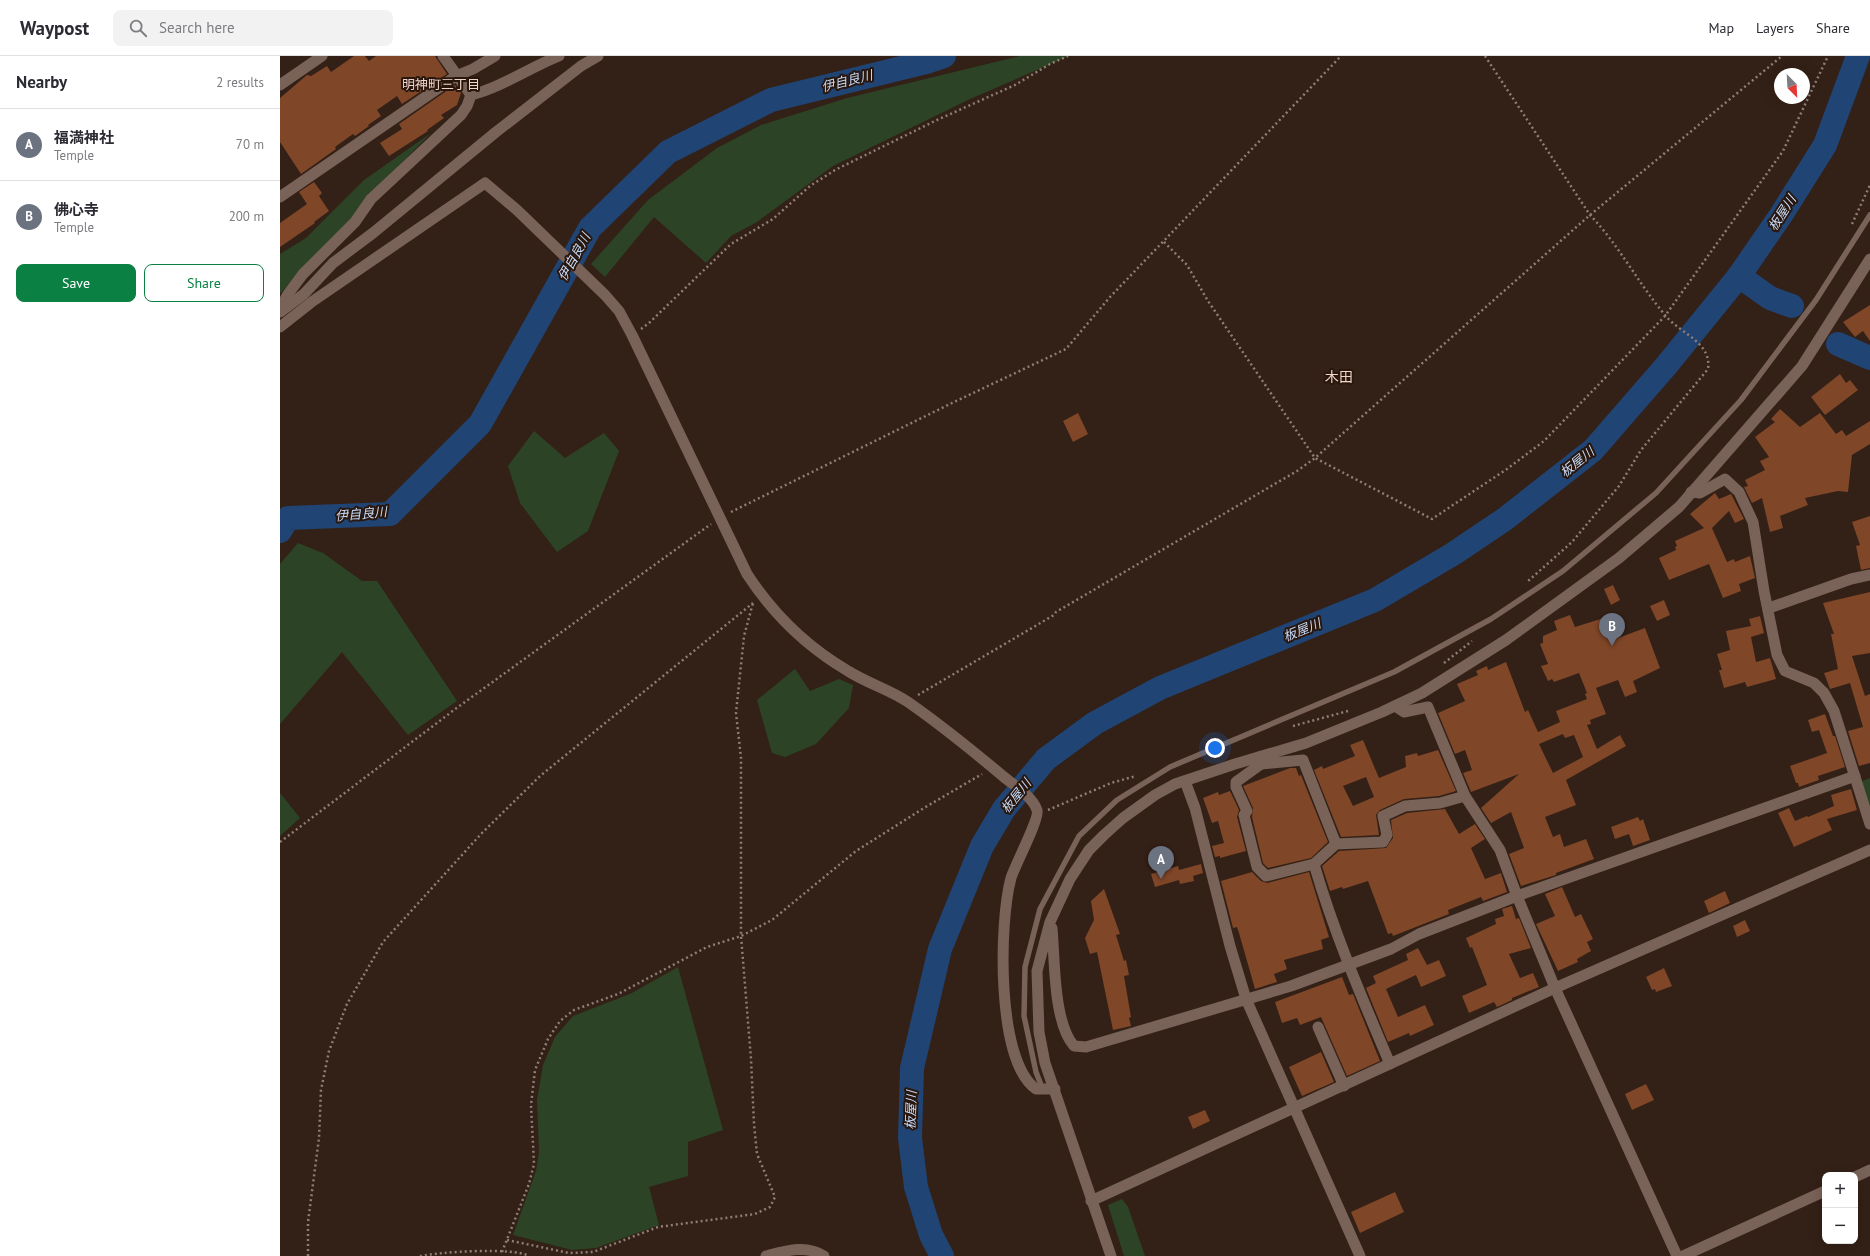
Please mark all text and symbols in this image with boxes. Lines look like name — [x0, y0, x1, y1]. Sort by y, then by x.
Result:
search box — [113, 10, 393, 46]
text: Waypost — [20, 16, 89, 40]
icon: search — [127, 17, 149, 39]
text: Search here — [159, 18, 235, 37]
text: Map — [1708, 19, 1734, 37]
text: Layers — [1756, 19, 1794, 37]
text: Share — [1816, 19, 1850, 37]
water label: 伊自良川 — [820, 66, 876, 96]
north arrow — [1774, 68, 1810, 104]
text: Nearby — [16, 71, 67, 93]
text: 2 results — [216, 74, 264, 91]
district label: 明神町三丁目 — [402, 76, 480, 93]
text: 福満神社 — [54, 128, 114, 147]
text: A — [25, 136, 33, 153]
text: 70 m — [236, 136, 264, 153]
text: Temple — [54, 147, 94, 164]
water label: 板屋川 — [1764, 190, 1801, 234]
text: 佛心寺 — [54, 200, 99, 219]
text: B — [25, 208, 33, 225]
text: 200 m — [229, 208, 264, 225]
text: Temple — [54, 219, 94, 236]
water label: 伊自良川 — [554, 228, 595, 284]
button: Save — [16, 264, 136, 302]
button: Share — [144, 264, 264, 302]
district label: 木田 — [1325, 368, 1353, 386]
water label: 板屋川 — [1556, 442, 1599, 481]
water label: 伊自良川 — [334, 503, 390, 525]
pin: B — [1599, 613, 1625, 646]
water label: 板屋川 — [1281, 614, 1325, 645]
your location — [1205, 738, 1225, 758]
water label: 板屋川 — [997, 774, 1036, 817]
pin: A — [1148, 846, 1174, 879]
water label: 板屋川 — [902, 1088, 920, 1130]
map controls — [1822, 1172, 1858, 1244]
button: + — [1822, 1172, 1858, 1208]
button: − — [1822, 1208, 1858, 1244]

